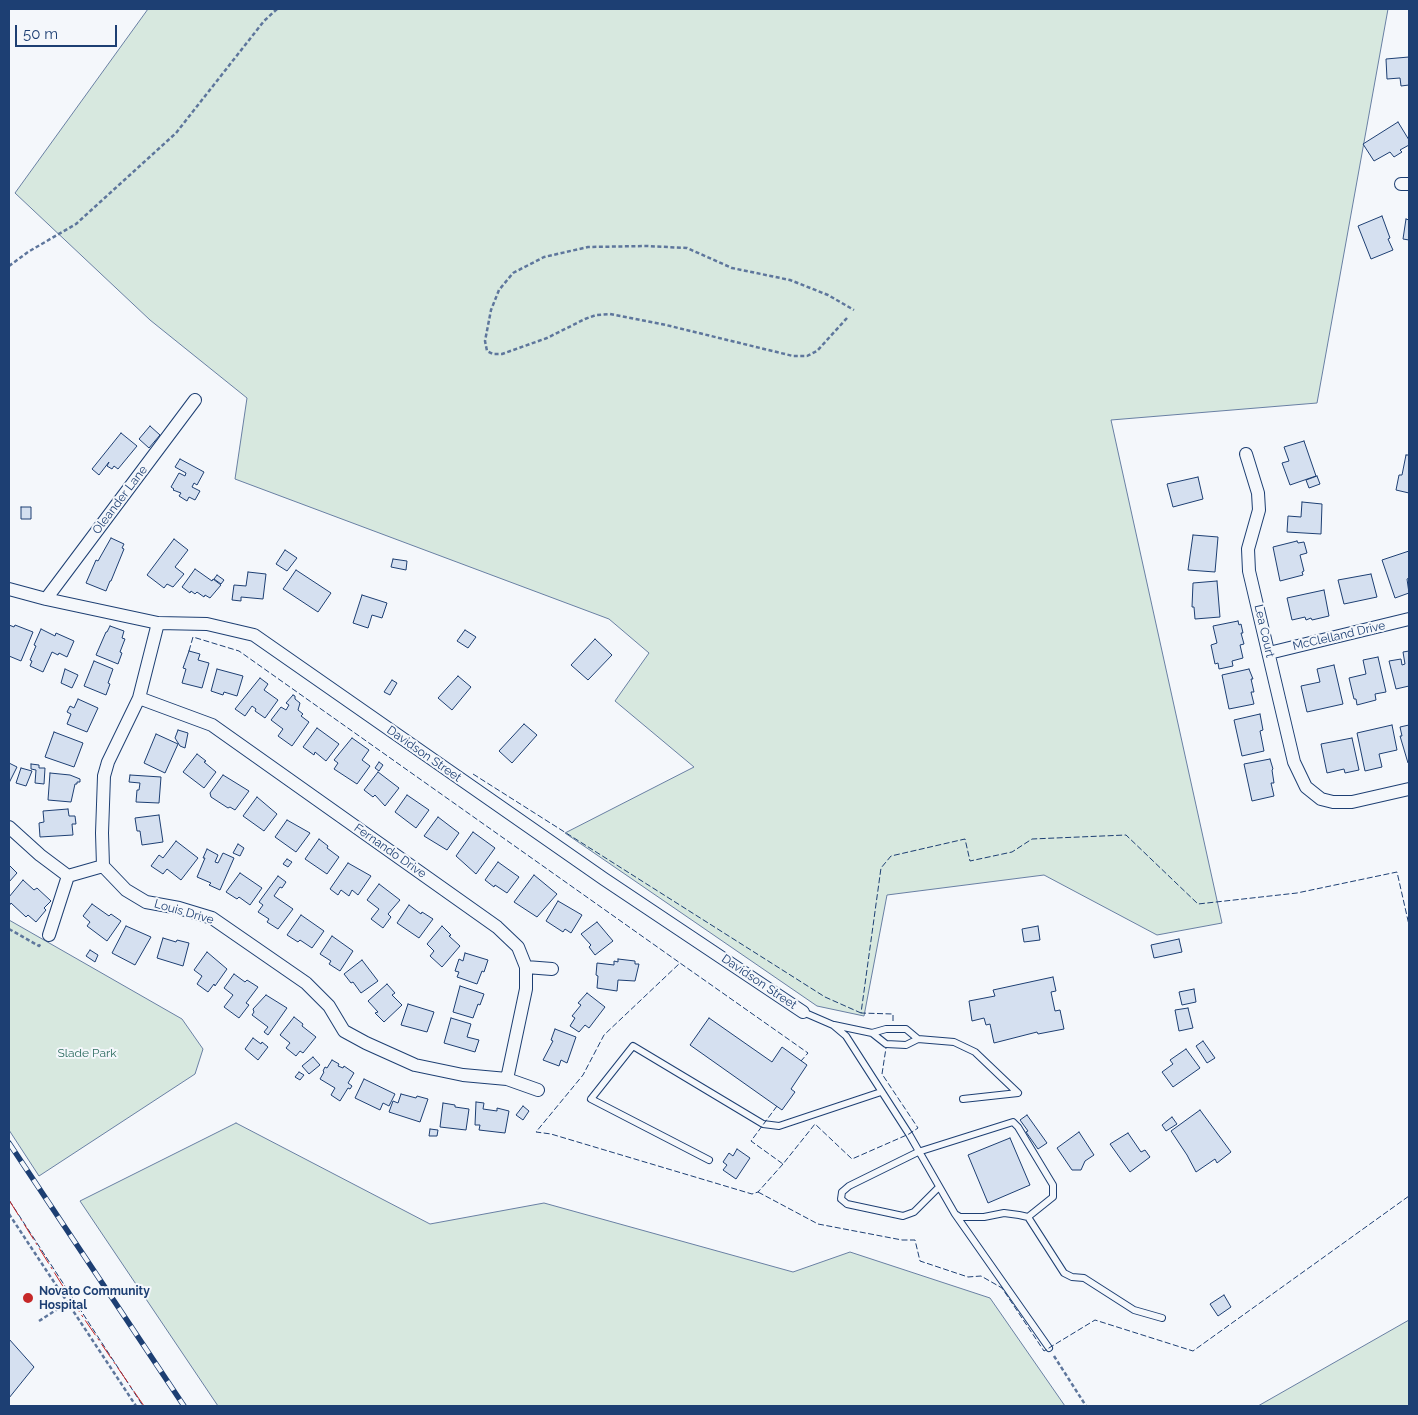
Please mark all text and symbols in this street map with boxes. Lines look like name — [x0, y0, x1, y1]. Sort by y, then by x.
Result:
scale bar — [18, 15, 120, 47]
text: 50 m — [23, 25, 58, 43]
street label: Oleander Lane — [90, 463, 150, 537]
street label: Lea Court — [1251, 603, 1277, 659]
street label: McClelland Drive — [1291, 618, 1387, 654]
street label: Davidson Street — [384, 723, 464, 785]
street label: Fernando Drive — [351, 821, 429, 881]
street label: Louis Drive — [153, 897, 215, 927]
street label: Davidson Street — [719, 952, 799, 1012]
park label: Slade Park — [57, 1046, 117, 1060]
place label: Novato Community Hospital — [39, 1284, 150, 1312]
marker: Novato Community Hospital — [21, 1291, 35, 1305]

